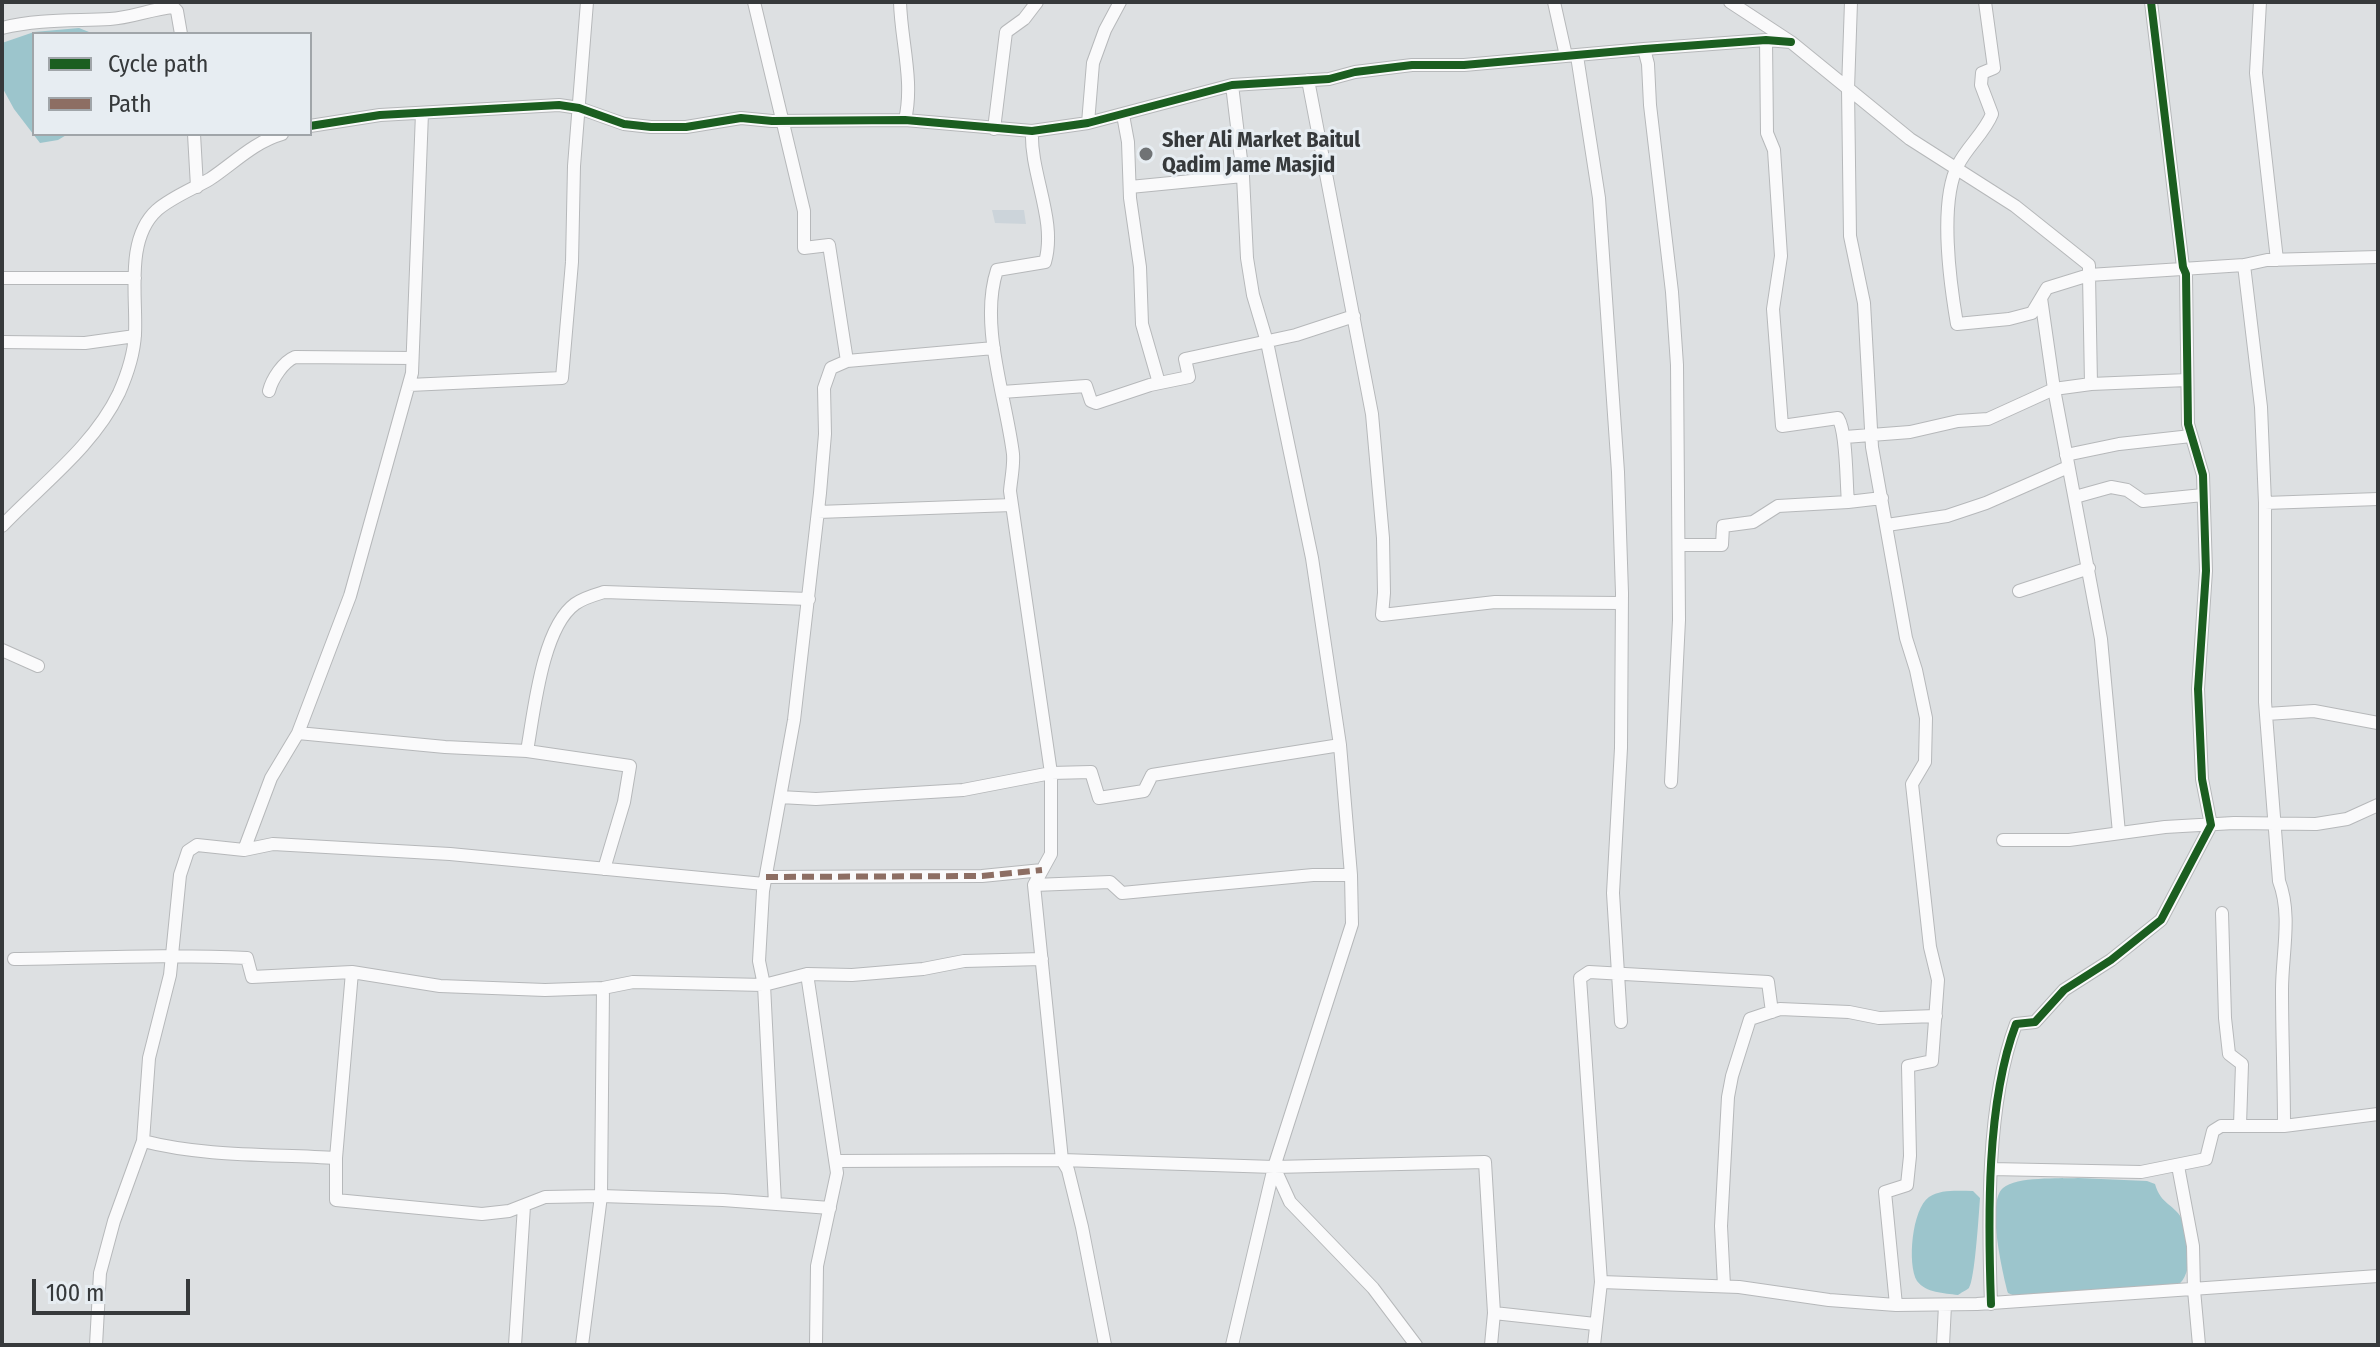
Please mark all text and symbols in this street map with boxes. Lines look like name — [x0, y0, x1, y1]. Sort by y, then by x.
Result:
legend — [32, 32, 312, 136]
text: Cycle path — [108, 50, 208, 78]
text: Path — [108, 90, 152, 118]
place label: Sher Ali Market Baitul Qadim Jame Masjid — [1162, 128, 1360, 180]
marker: Sher Ali Market Baitul Qadim Jame Masjid — [1137, 145, 1155, 163]
scale bar — [36, 1263, 194, 1313]
text: 100 m — [46, 1279, 104, 1307]

